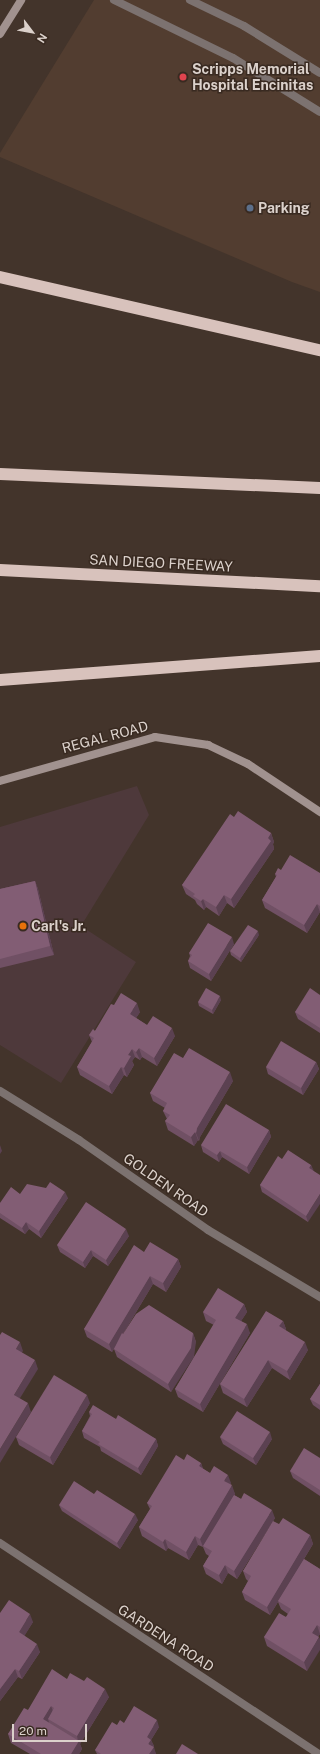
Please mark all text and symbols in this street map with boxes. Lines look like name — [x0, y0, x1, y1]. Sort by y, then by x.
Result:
north arrow — [12, 12, 52, 52]
text: N — [35, 32, 50, 45]
place label: Scripps Memorial Hospital Encinitas — [192, 61, 313, 94]
marker: Scripps Memorial Hospital Encinitas — [177, 71, 189, 83]
place label: Parking — [258, 200, 310, 216]
marker: Parking — [245, 203, 255, 213]
street label: SAN DIEGO FREEWAY — [89, 551, 233, 575]
street label: REGAL ROAD — [60, 717, 150, 757]
place label: Carl's Jr. — [31, 918, 86, 934]
marker: Carl's Jr. — [18, 921, 28, 931]
street label: GOLDEN ROAD — [120, 1149, 212, 1221]
street label: GARDENA ROAD — [115, 1601, 217, 1675]
scale bar — [14, 1716, 89, 1742]
text: 20 m — [19, 1724, 47, 1738]

